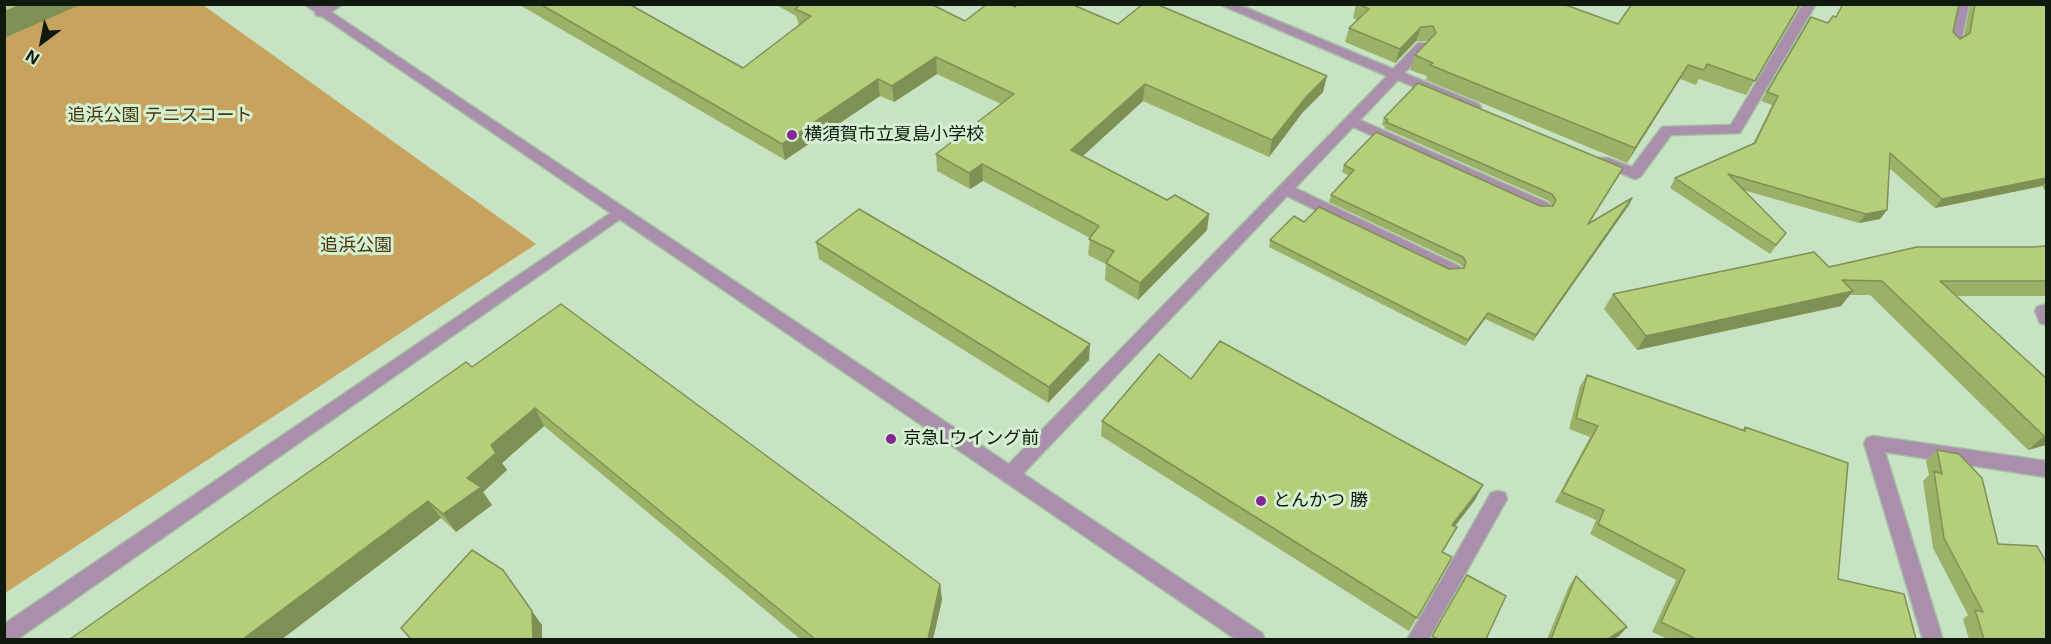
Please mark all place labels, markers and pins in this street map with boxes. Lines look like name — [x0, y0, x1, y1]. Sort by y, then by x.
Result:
place label: 横須賀市立夏島小学校 — [804, 124, 984, 146]
marker: 横須賀市立夏島小学校 — [785, 128, 799, 142]
place label: 京急Lウイング前 — [903, 428, 1039, 450]
marker: 京急Lウイング前 — [884, 432, 898, 446]
place label: とんかつ 勝 — [1273, 490, 1368, 512]
marker: とんかつ 勝 — [1254, 494, 1268, 508]

